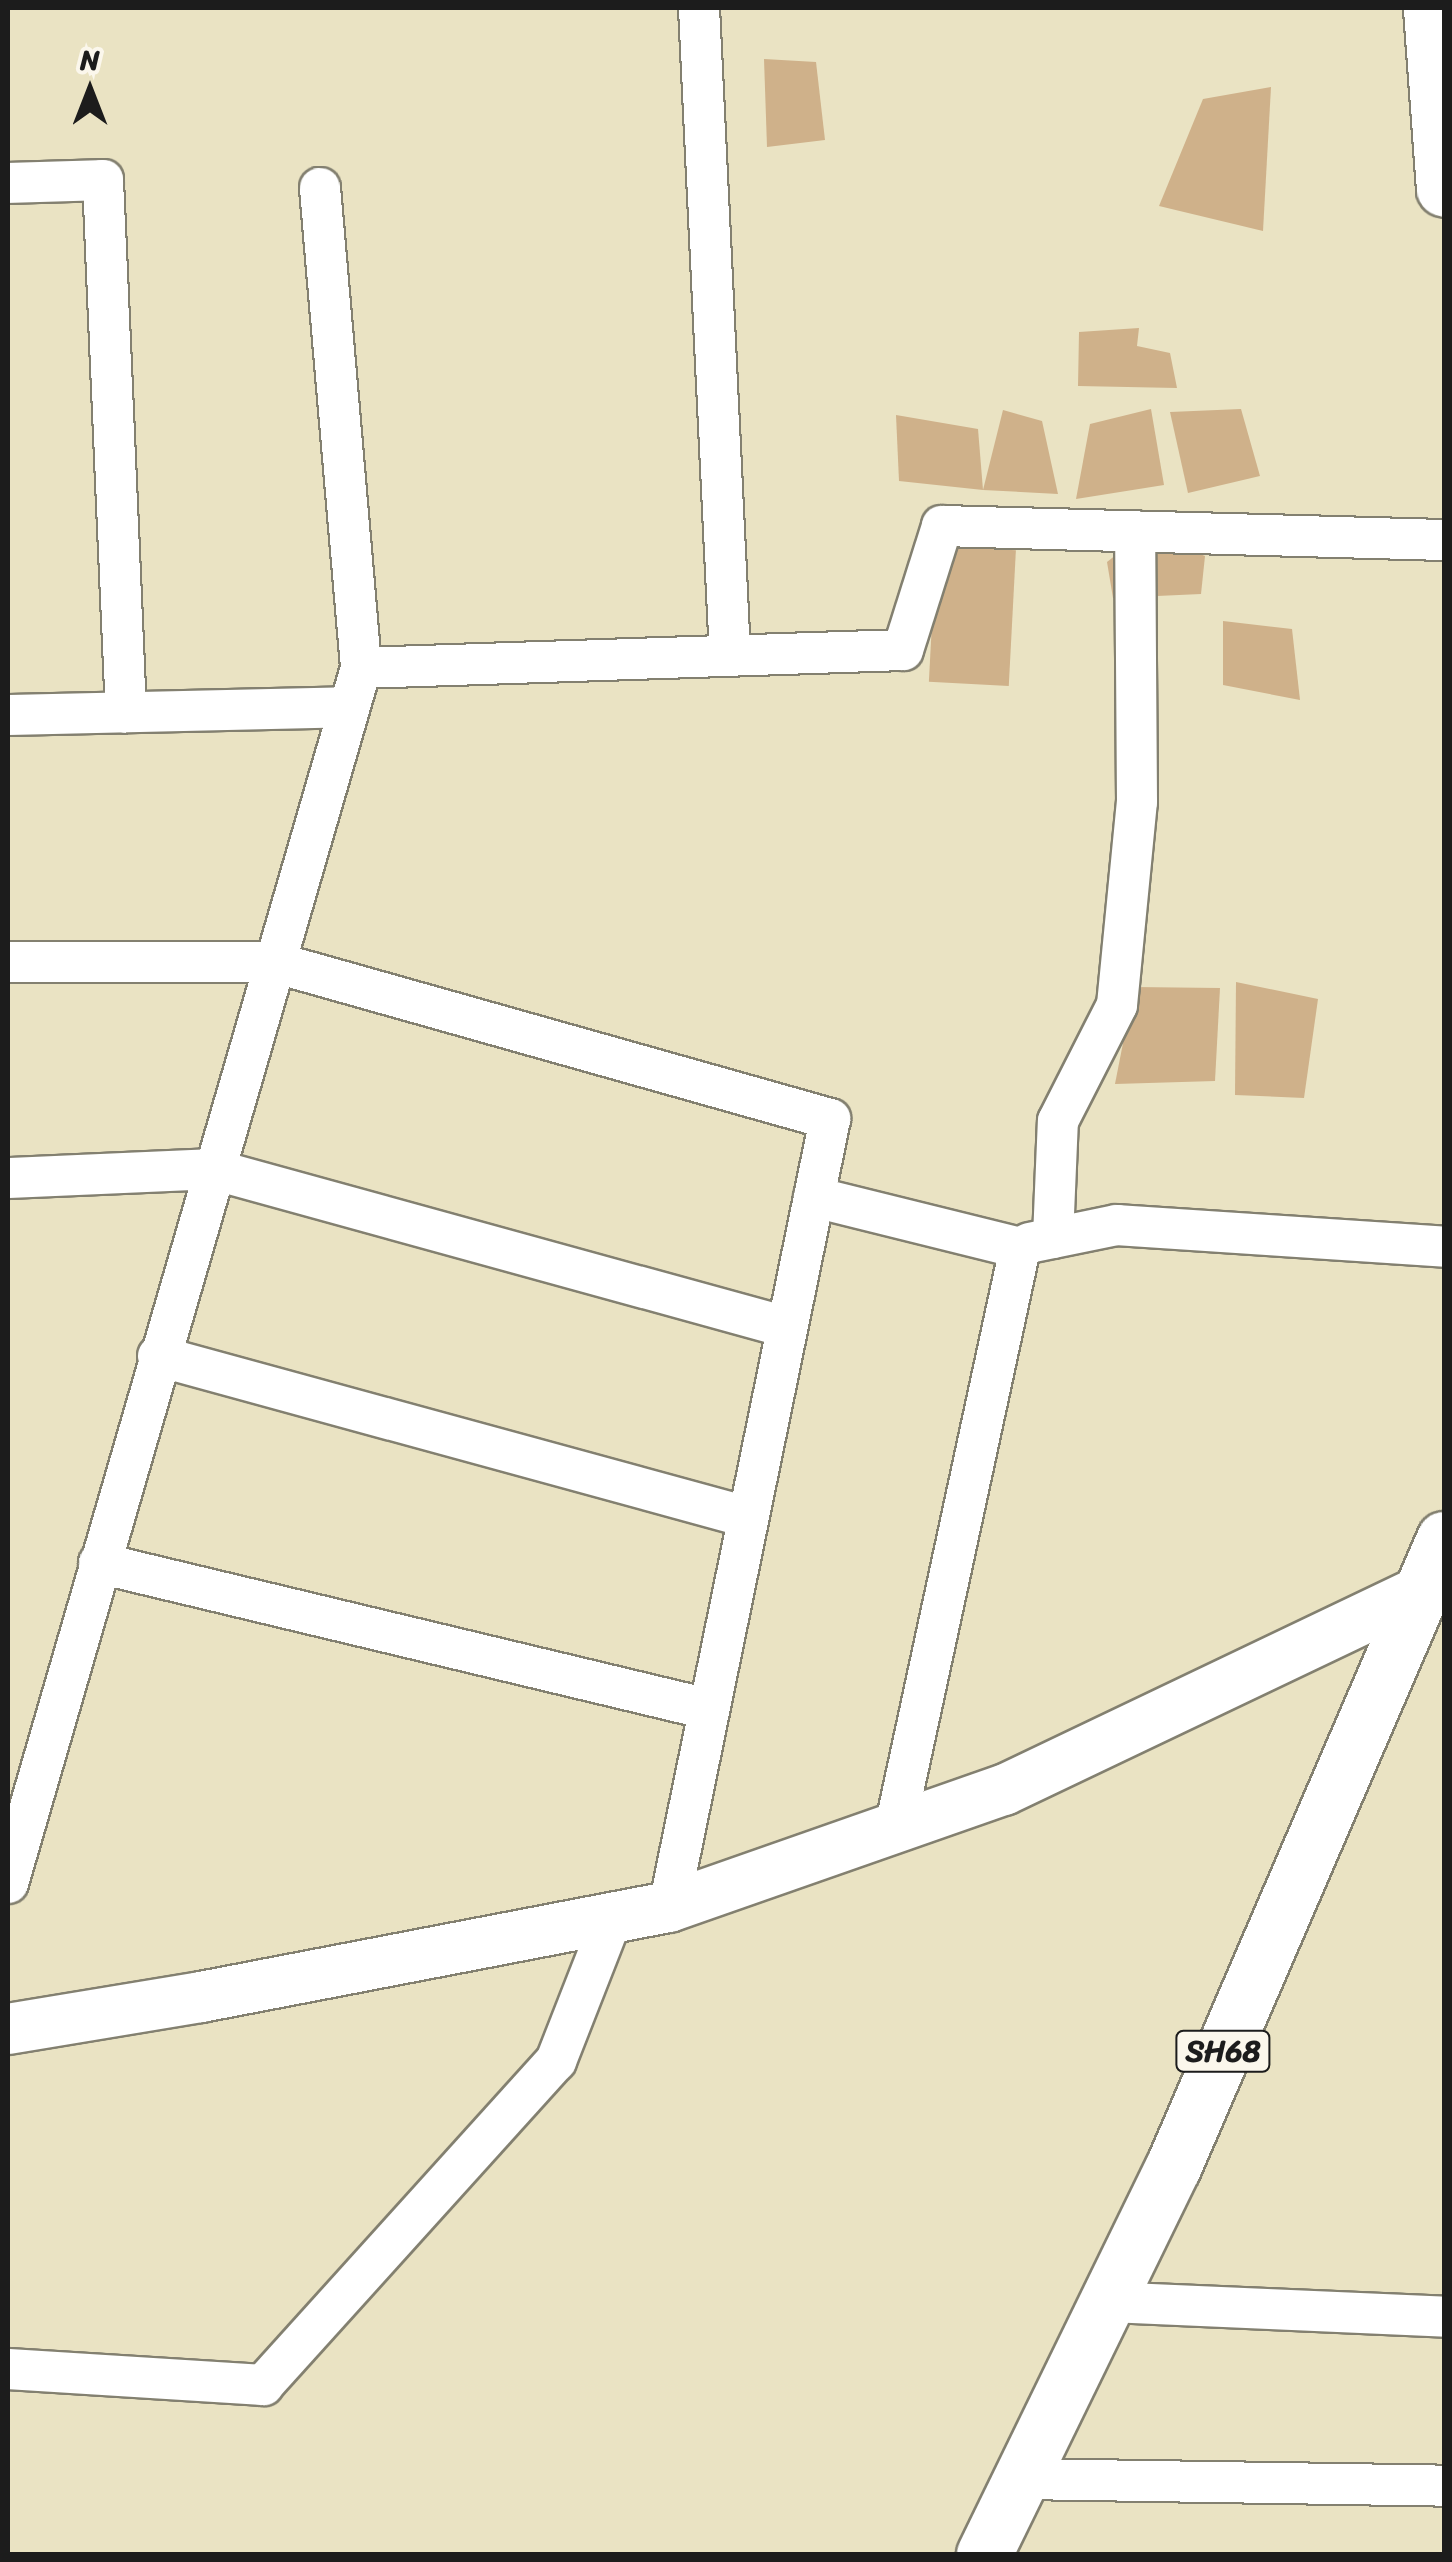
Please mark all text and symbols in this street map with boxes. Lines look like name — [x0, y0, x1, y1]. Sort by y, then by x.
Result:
text: N — [80, 35, 100, 84]
north arrow — [40, 40, 140, 140]
road number: SH68 — [1173, 2026, 1273, 2076]

